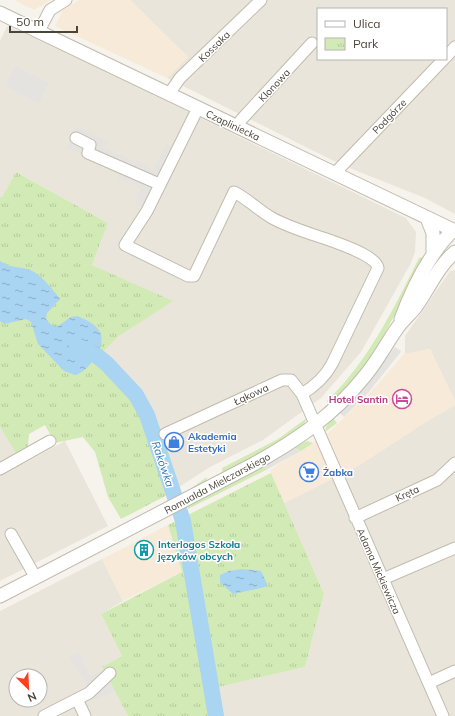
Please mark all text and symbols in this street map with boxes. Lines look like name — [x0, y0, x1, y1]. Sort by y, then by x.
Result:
scale bar — [10, 8, 77, 34]
legend — [317, 8, 447, 60]
text: 50 m — [16, 14, 44, 29]
text: Ulica — [353, 16, 381, 31]
street label: Kossaka — [196, 28, 233, 65]
text: Park — [353, 36, 379, 51]
street label: Klonowa — [256, 66, 293, 105]
street label: Podgórze — [369, 96, 409, 137]
street label: Czapliniecka — [204, 107, 262, 144]
street label: Łąkowa — [231, 381, 271, 409]
hotel icon: Hotel Santin — [391, 388, 413, 410]
place label: Hotel Santin — [329, 393, 388, 406]
place label: Akademia Estetyki — [188, 430, 237, 455]
shop icon: Akademia Estetyki — [163, 431, 185, 453]
water label: Rakówka — [149, 439, 178, 489]
street label: Romualda Mielczarskiego — [162, 450, 273, 517]
supermarket icon: Żabka — [298, 461, 320, 483]
place label: Żabka — [323, 466, 353, 479]
street label: Kręta — [393, 482, 421, 505]
street label: Adama Mickiewicza — [354, 526, 403, 616]
place label: Interlogos Szkoła języków obcych — [157, 538, 240, 563]
building icon: Interlogos Szkoła języków obcych — [133, 539, 155, 561]
north arrow — [8, 668, 48, 708]
text: N — [25, 689, 39, 705]

